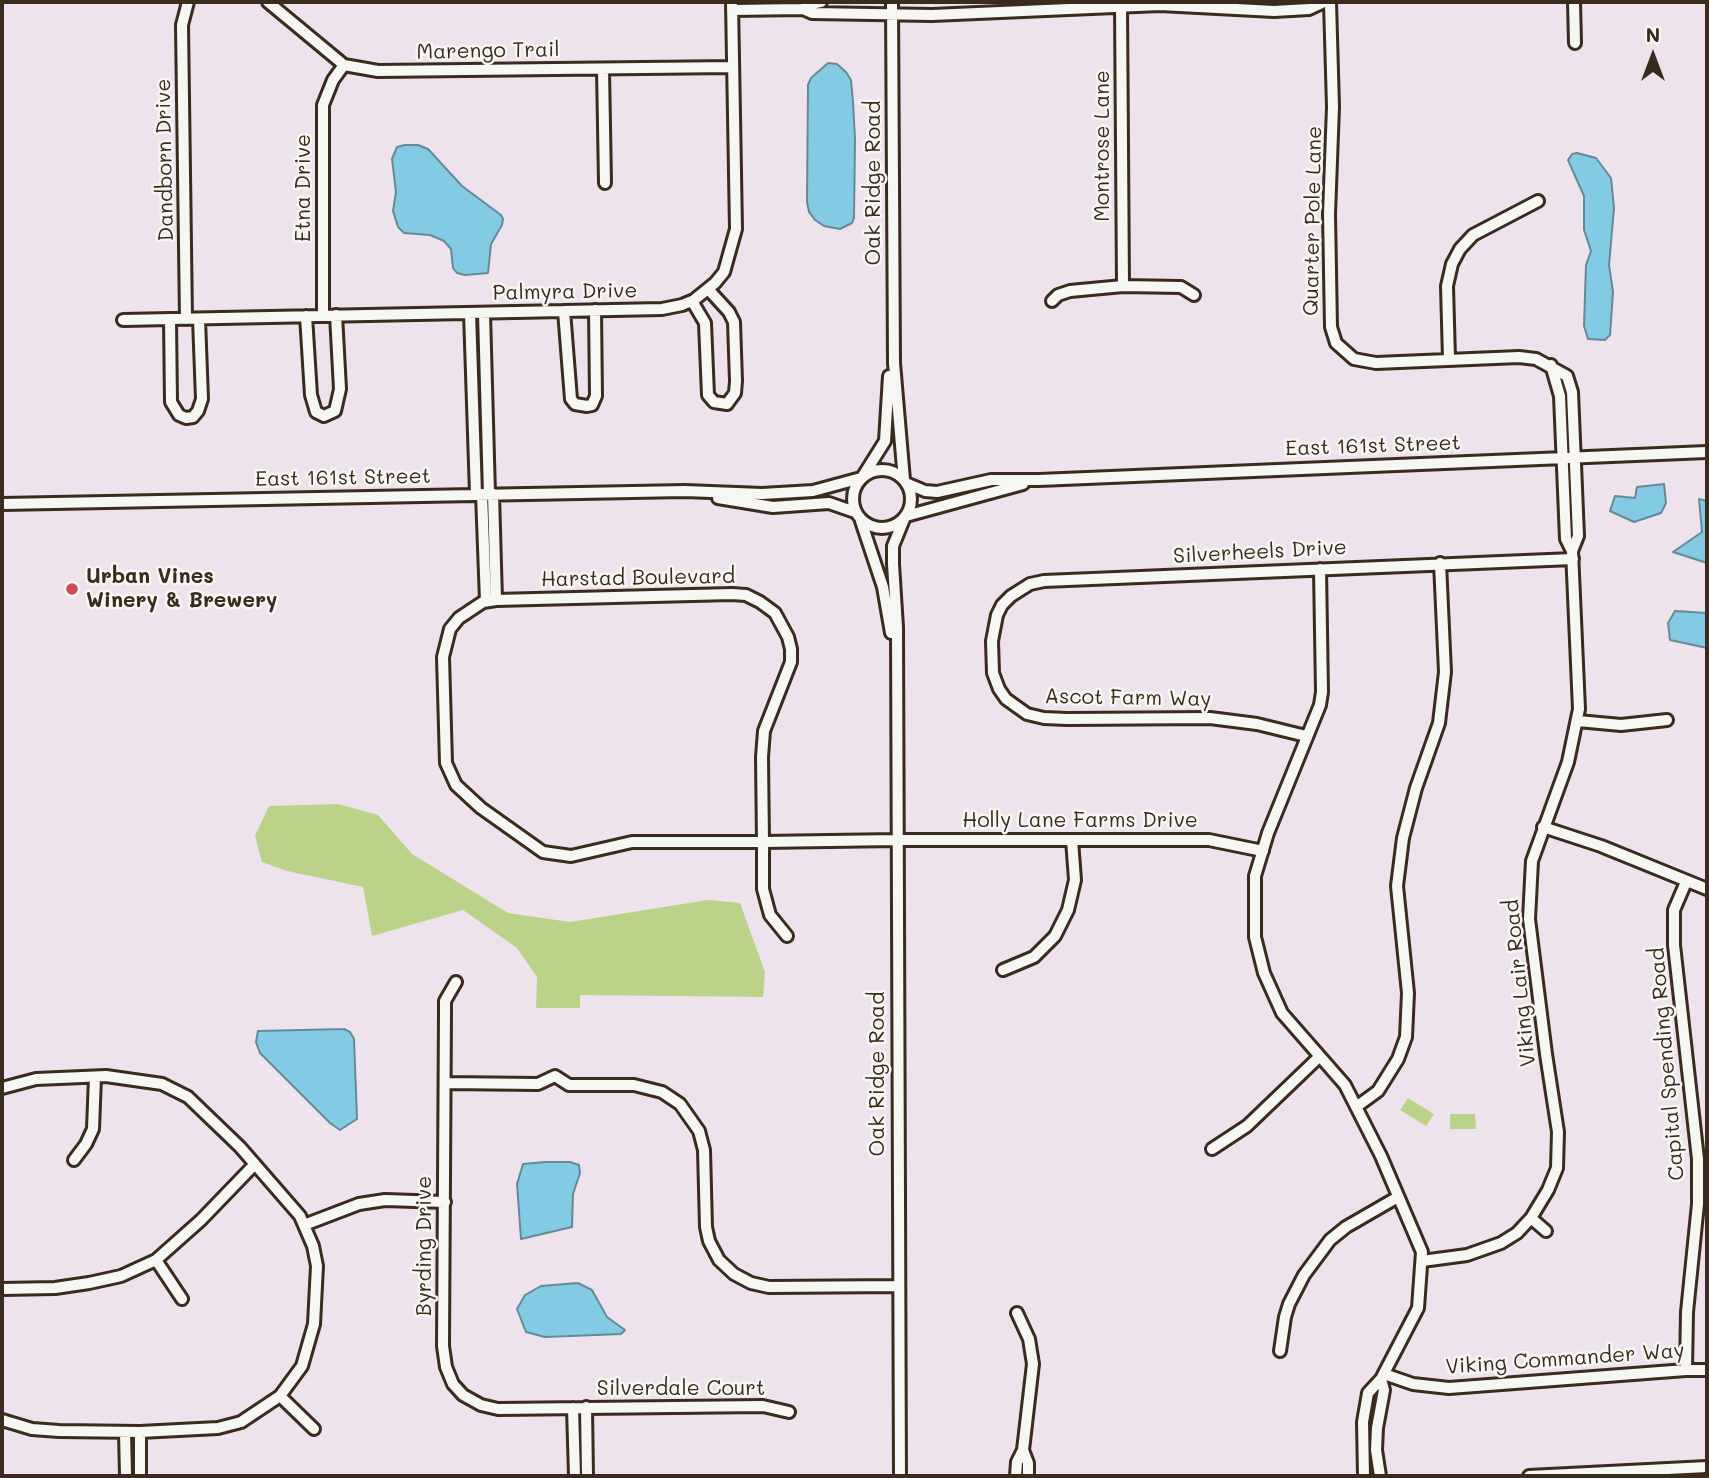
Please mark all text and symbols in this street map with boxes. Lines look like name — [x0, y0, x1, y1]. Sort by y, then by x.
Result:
north arrow — [1618, 21, 1688, 91]
text: N — [1646, 22, 1660, 47]
street label: Marengo Trail — [416, 37, 560, 65]
street label: Montrose Lane — [1090, 70, 1116, 222]
street label: Dandborn Drive — [151, 78, 179, 242]
street label: Oak Ridge Road — [861, 101, 887, 265]
street label: Quarter Pole Lane — [1299, 126, 1327, 316]
street label: Etna Drive — [291, 134, 317, 242]
street label: Palmyra Drive — [492, 278, 638, 306]
street label: East 161st Street — [1285, 430, 1461, 462]
street label: East 161st Street — [255, 464, 431, 492]
street label: Silverheels Drive — [1173, 535, 1347, 569]
place label: Urban Vines Winery & Brewery — [86, 564, 277, 614]
street label: Harstad Boulevard — [541, 564, 735, 592]
marker: Urban Vines Winery & Brewery — [64, 581, 80, 597]
street label: Ascot Farm Way — [1044, 684, 1212, 712]
street label: Holly Lane Farms Drive — [962, 808, 1198, 834]
street label: Viking Lair Road — [1499, 898, 1541, 1068]
street label: Capital Spending Road — [1644, 946, 1690, 1182]
street label: Oak Ridge Road — [865, 992, 891, 1156]
street label: Byrding Drive — [412, 1176, 438, 1316]
street label: Viking Commander Way — [1445, 1338, 1685, 1380]
street label: Silverdale Court — [597, 1376, 765, 1402]

